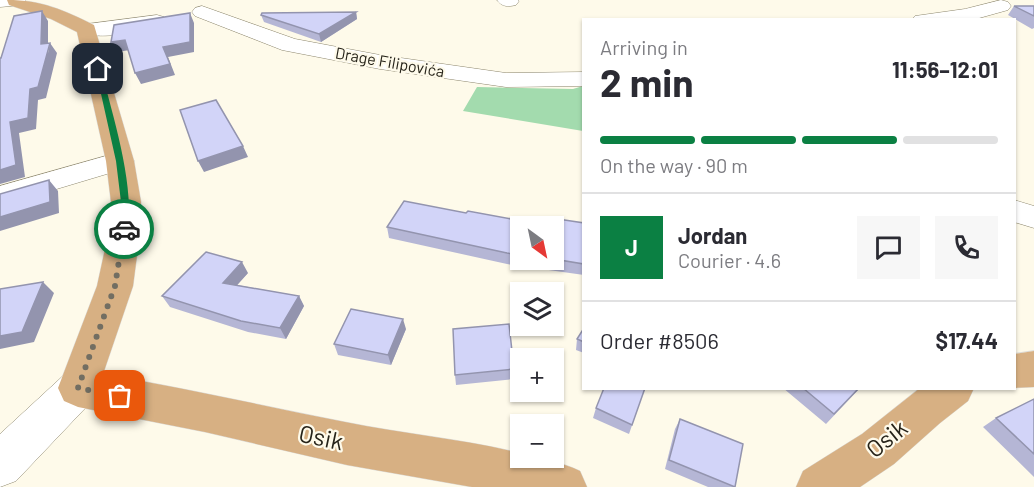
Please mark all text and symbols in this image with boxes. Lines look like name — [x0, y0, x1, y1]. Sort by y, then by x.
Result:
text: Arriving in — [600, 35, 688, 59]
pin — [72, 43, 123, 94]
street label: Drage Filipovića — [334, 43, 446, 80]
icon: home — [81, 52, 114, 85]
text: 11:56–12:01 — [892, 56, 998, 82]
text: 2 min — [600, 58, 693, 105]
text: On the way · 90 m — [600, 153, 748, 177]
courier — [94, 199, 154, 259]
icon: car — [108, 213, 141, 246]
north arrow — [510, 216, 564, 270]
map controls — [510, 216, 564, 468]
button: chat — [857, 216, 920, 279]
button: phone — [935, 216, 998, 279]
text: Jordan — [678, 222, 747, 248]
text: J — [625, 234, 638, 260]
text: Courier · 4.6 — [678, 248, 781, 272]
button: layers — [510, 282, 564, 336]
text: Order #8506 — [600, 327, 719, 353]
text: $17.44 — [936, 327, 998, 353]
button: + — [510, 348, 564, 402]
pin — [94, 370, 145, 421]
icon: bag — [103, 379, 136, 412]
street label: Osik — [860, 413, 913, 463]
button: − — [510, 414, 564, 468]
street label: Osik — [296, 418, 346, 455]

